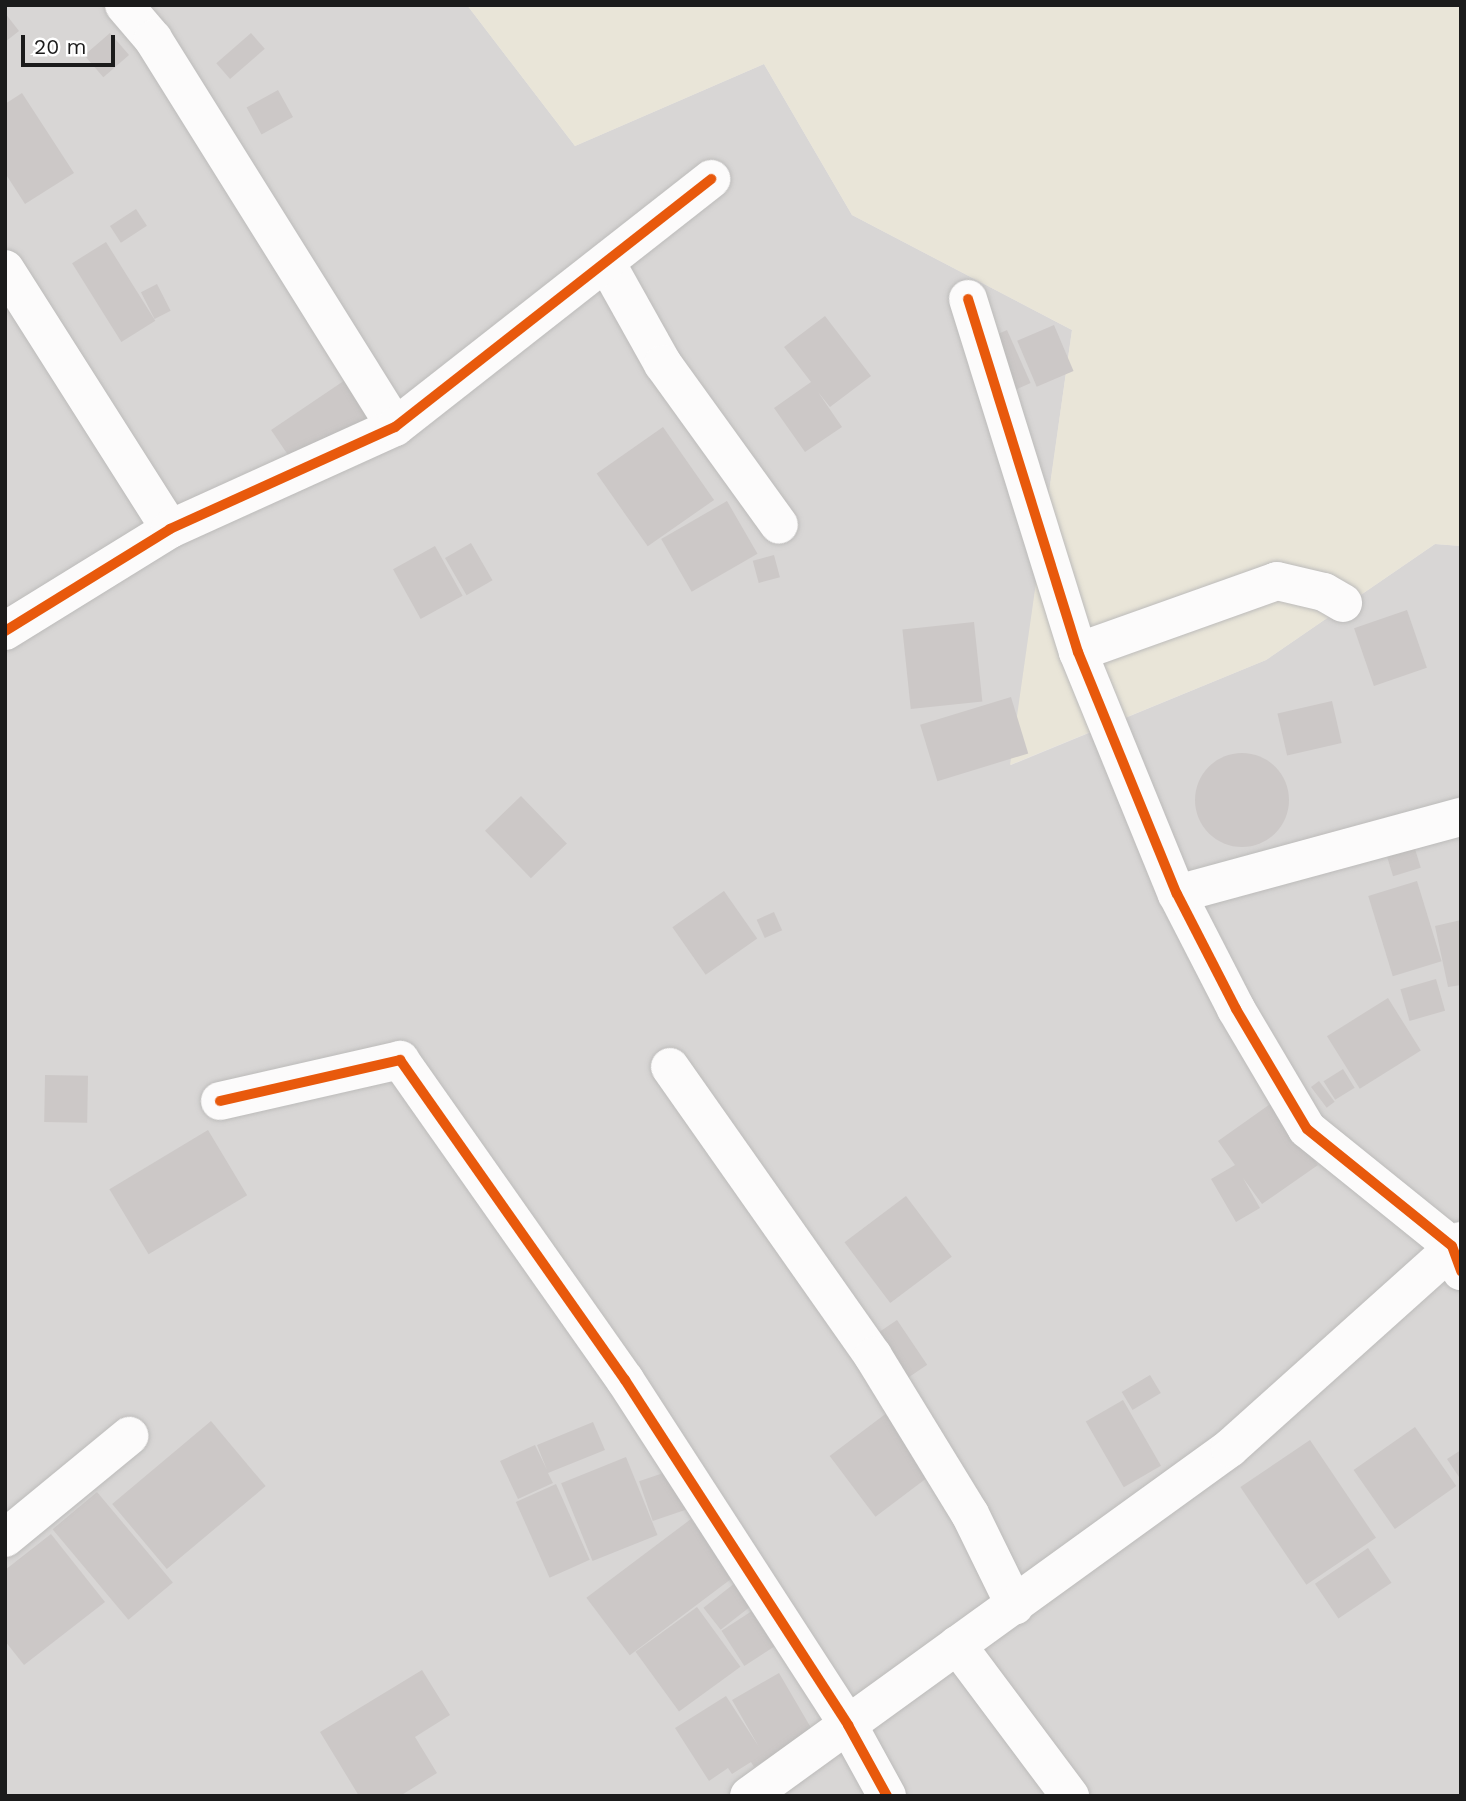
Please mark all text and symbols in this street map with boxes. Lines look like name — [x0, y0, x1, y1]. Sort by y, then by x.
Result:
scale bar — [24, 21, 119, 65]
text: 20 m — [34, 34, 86, 59]

